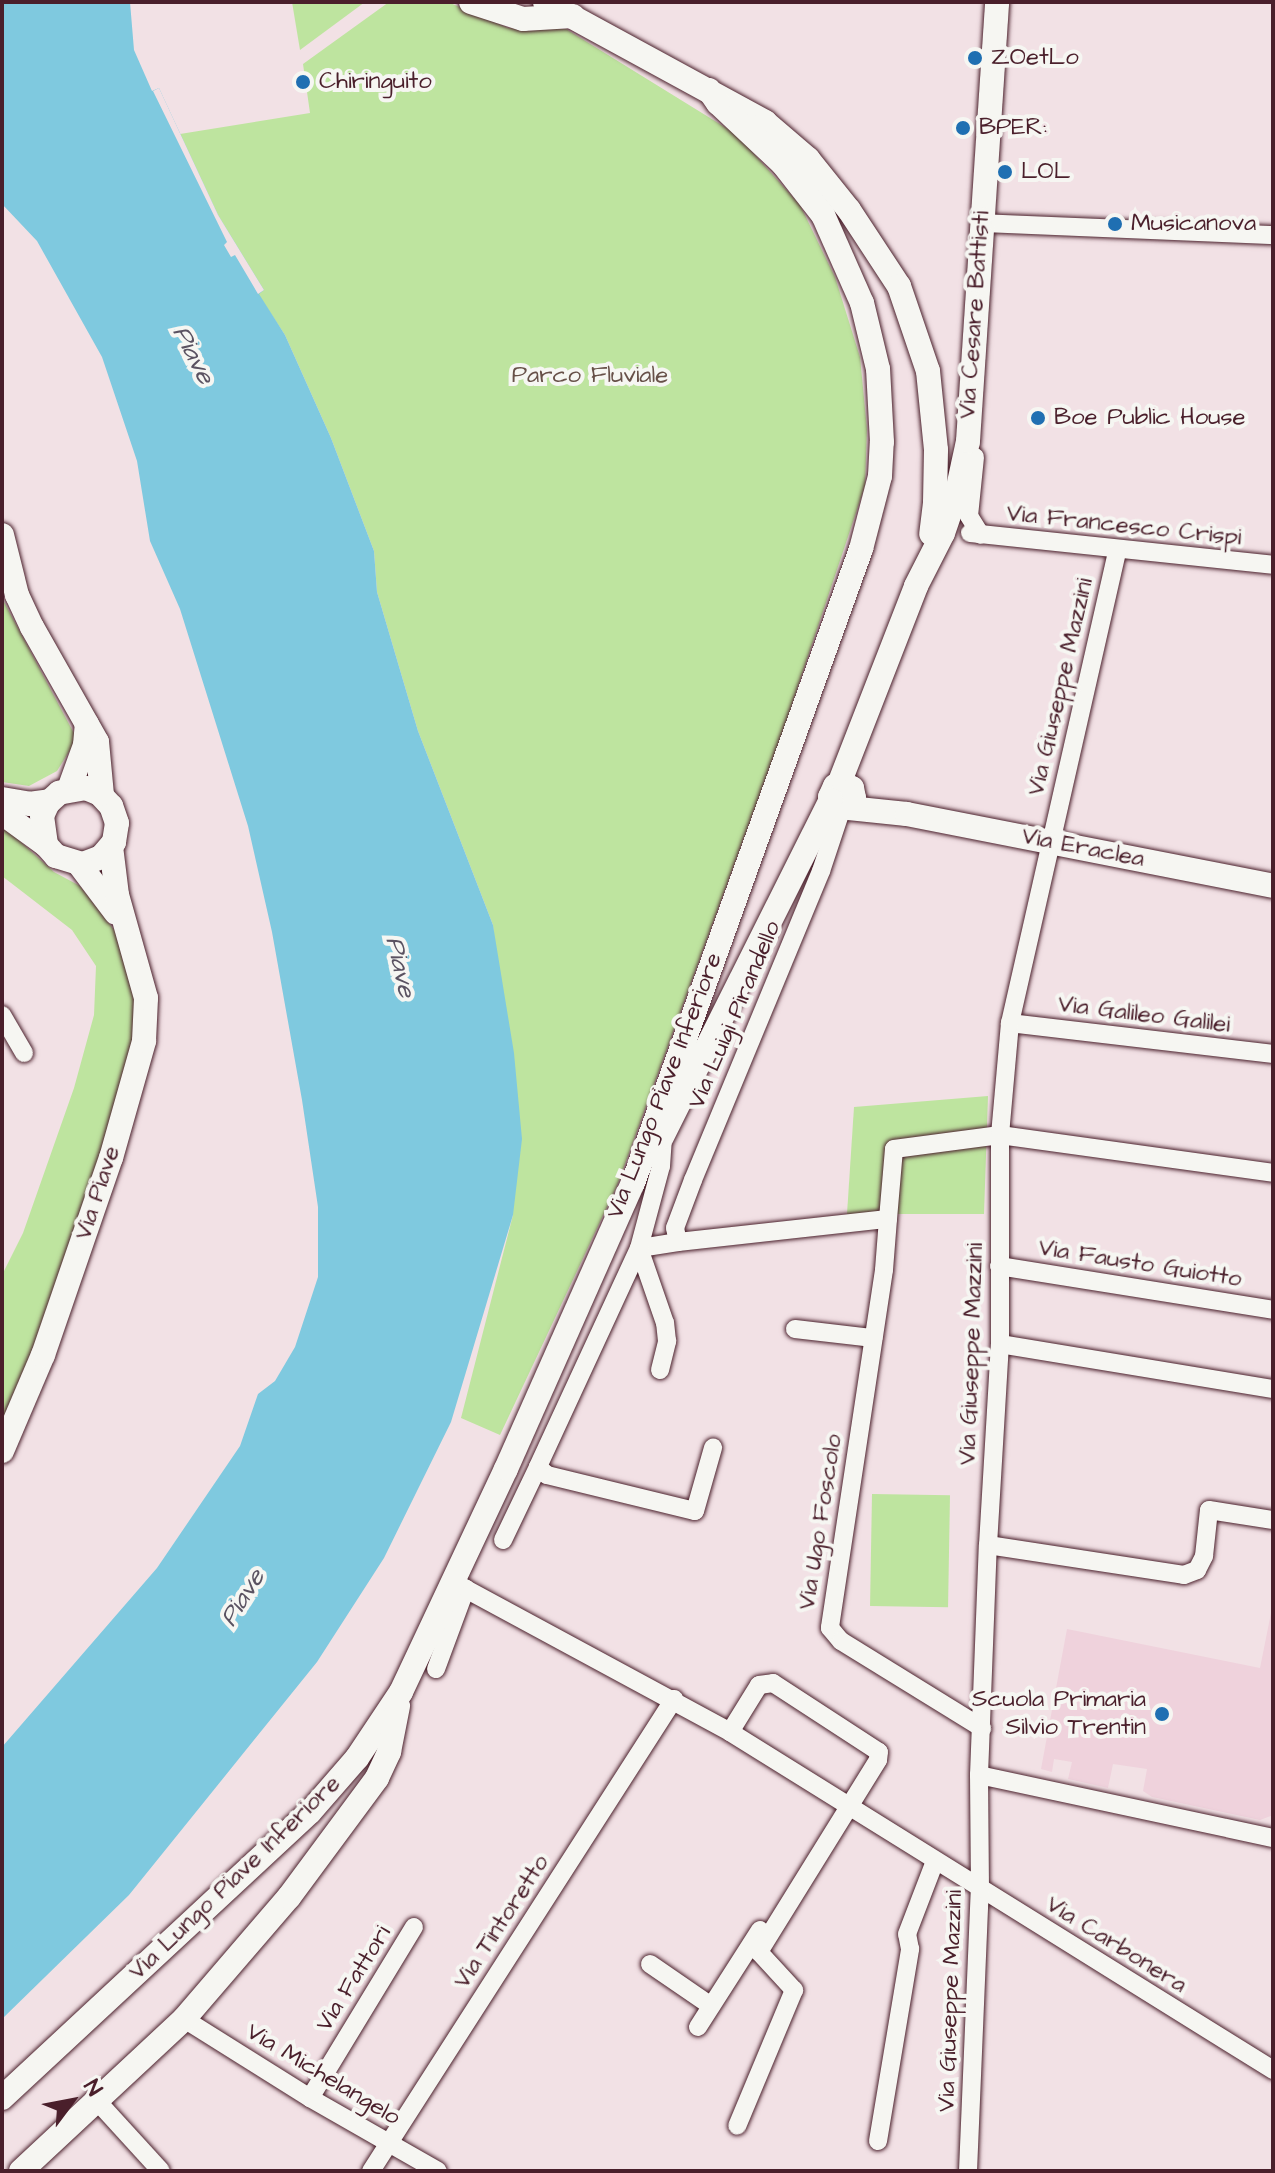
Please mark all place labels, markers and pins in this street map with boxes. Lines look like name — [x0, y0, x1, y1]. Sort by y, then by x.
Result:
place label: ZOetLo — [991, 44, 1079, 72]
marker: ZOetLo — [966, 49, 984, 67]
place label: Chiringuito — [319, 68, 432, 96]
marker: Chiringuito — [294, 73, 312, 91]
place label: BPER: — [979, 114, 1047, 142]
marker: BPER: — [954, 119, 972, 137]
place label: LOL — [1021, 158, 1070, 186]
marker: LOL — [996, 163, 1014, 181]
place label: Musicanova — [1131, 210, 1256, 238]
marker: Musicanova — [1106, 215, 1124, 233]
place label: Boe Public House — [1054, 404, 1246, 432]
marker: Boe Public House — [1029, 409, 1047, 427]
place label: Scuola Primaria Silvio Trentin — [972, 1686, 1146, 1742]
marker: Scuola Primaria Silvio Trentin — [1153, 1705, 1171, 1723]

